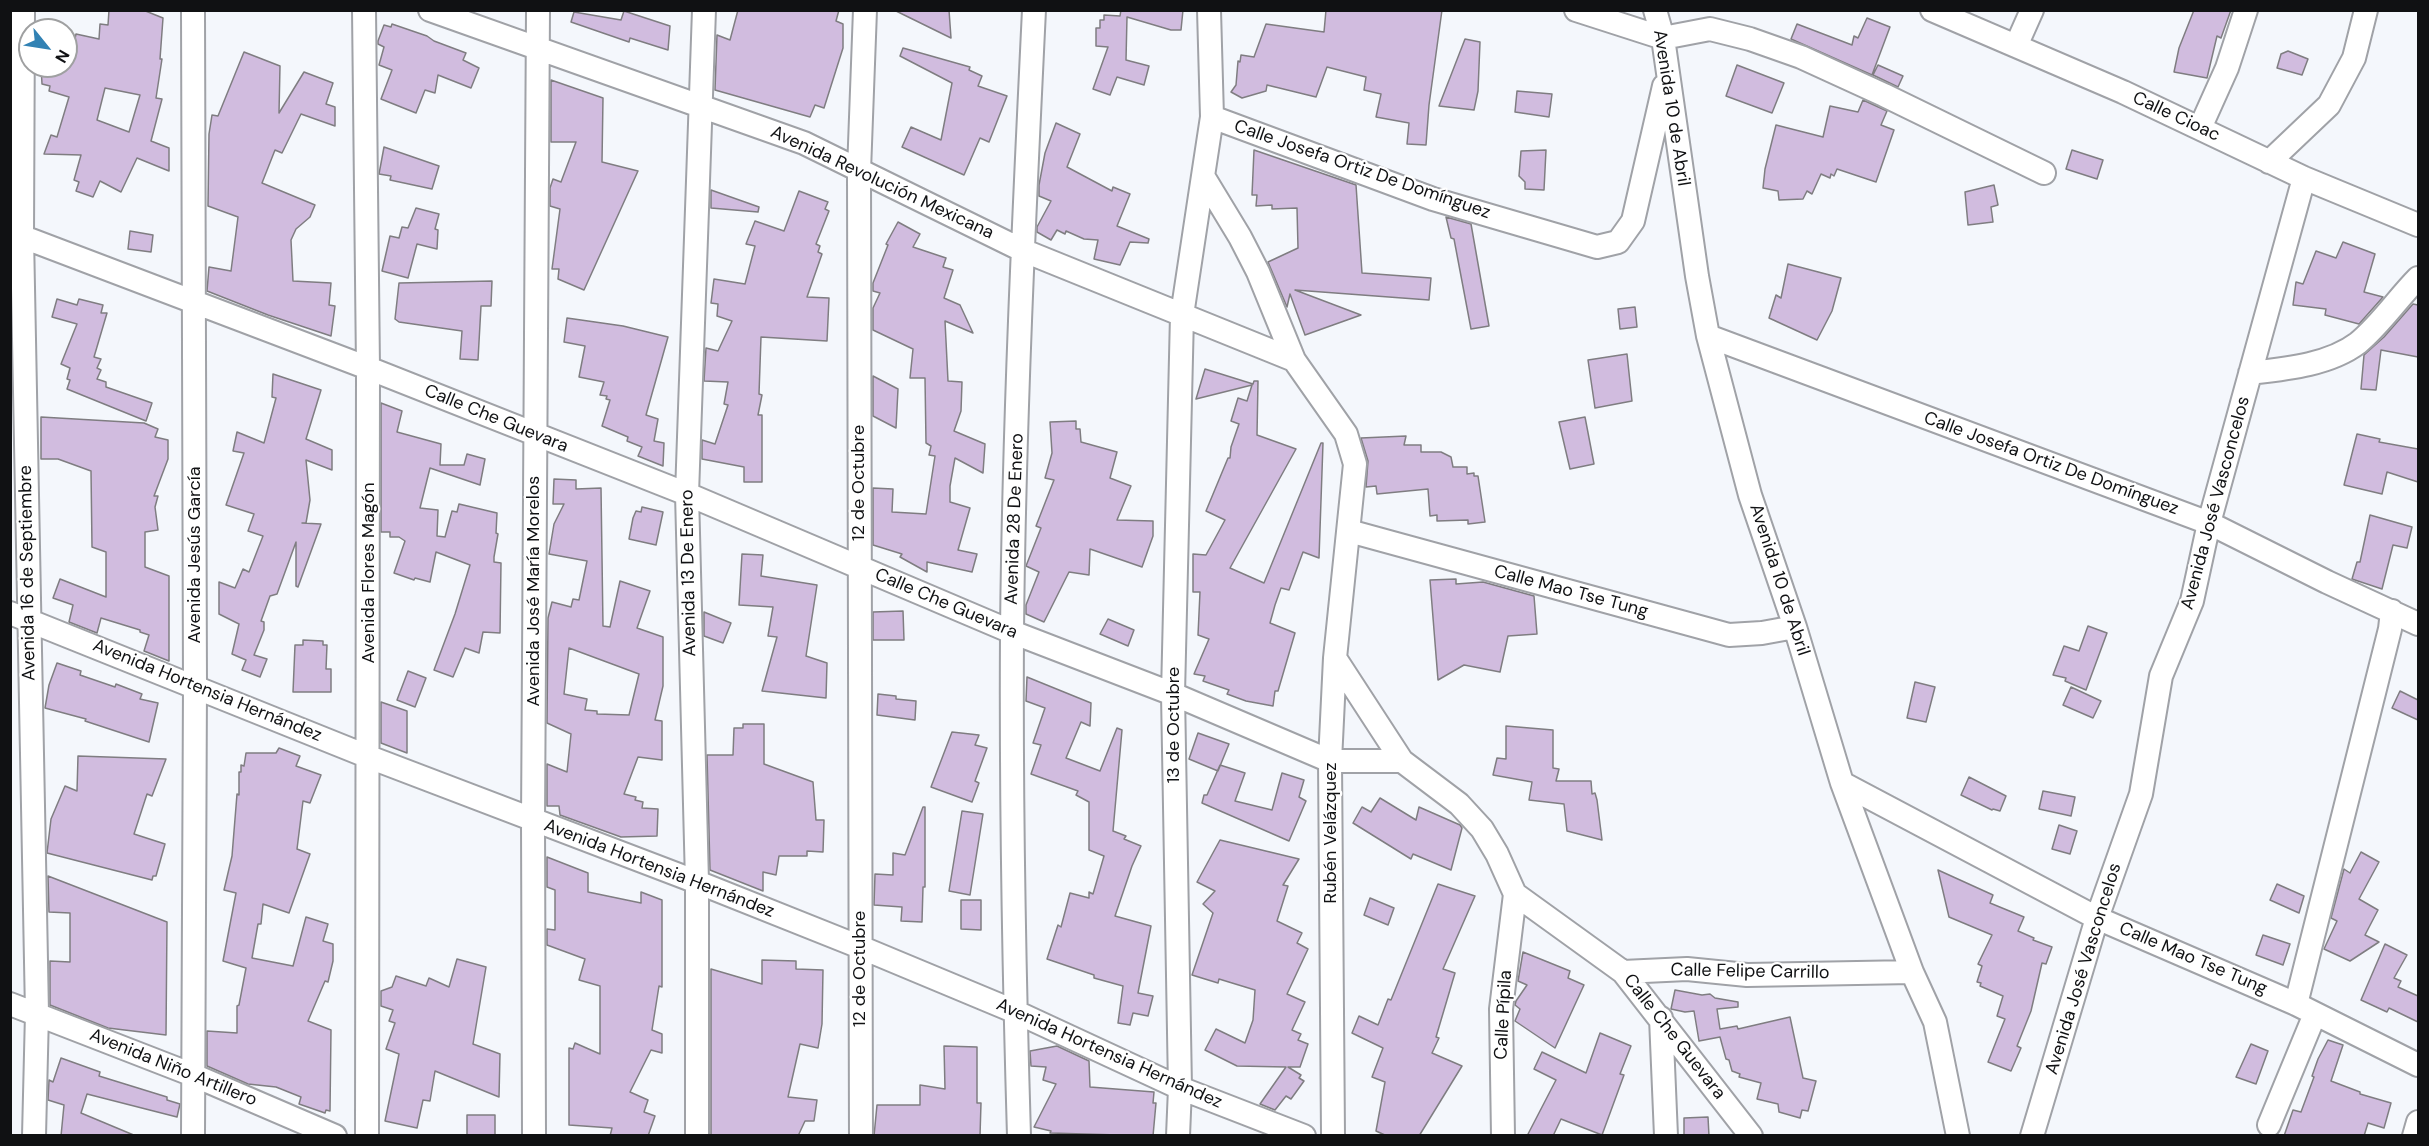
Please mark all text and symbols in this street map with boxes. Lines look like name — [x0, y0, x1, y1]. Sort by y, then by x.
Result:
north arrow — [18, 18, 78, 78]
street label: Avenida 10 de Abril — [1648, 28, 1694, 188]
text: N — [50, 46, 74, 67]
street label: Calle Cioac — [2129, 87, 2223, 147]
street label: Calle Josefa Ortiz De Domínguez — [1231, 116, 1493, 224]
street label: Avenida Revolución Mexicana — [767, 122, 997, 244]
street label: Calle Che Guevara — [421, 380, 571, 458]
street label: Avenida José Vasconcelos — [2177, 394, 2255, 612]
street label: Calle Josefa Ortiz De Domínguez — [1921, 408, 2181, 520]
street label: 12 de Octubre — [848, 425, 870, 541]
street label: Avenida 28 De Enero — [1001, 433, 1029, 605]
street label: Avenida 16 de Septiembre — [15, 465, 41, 681]
street label: Avenida Jesús García — [184, 466, 206, 644]
street label: Avenida José María Morelos — [523, 476, 545, 706]
street label: Avenida Flores Magón — [358, 482, 380, 664]
street label: Avenida 13 De Enero — [677, 489, 701, 657]
street label: Avenida 10 de Abril — [1744, 502, 1814, 658]
street label: Calle Mao Tse Tung — [1491, 561, 1651, 623]
street label: Calle Che Guevara — [871, 564, 1021, 644]
street label: Avenida Hortensia Hernández — [89, 635, 325, 747]
street label: 13 de Octubre — [1163, 667, 1185, 783]
street label: Rubén Velázquez — [1320, 763, 1342, 903]
street label: Avenida Hortensia Hernández — [541, 815, 777, 923]
street label: Avenida José Vasconcelos — [2042, 861, 2126, 1077]
street label: 12 de Octubre — [849, 911, 871, 1027]
street label: Calle Mao Tse Tung — [2116, 918, 2270, 1000]
street label: Calle Felipe Carrillo — [1670, 960, 1830, 984]
street label: Calle Pípila — [1491, 970, 1517, 1060]
street label: Calle Che Guevara — [1618, 970, 1730, 1104]
street label: Avenida Hortensia Hernández — [993, 994, 1225, 1114]
street label: Avenida Niño Artillero — [86, 1025, 260, 1111]

